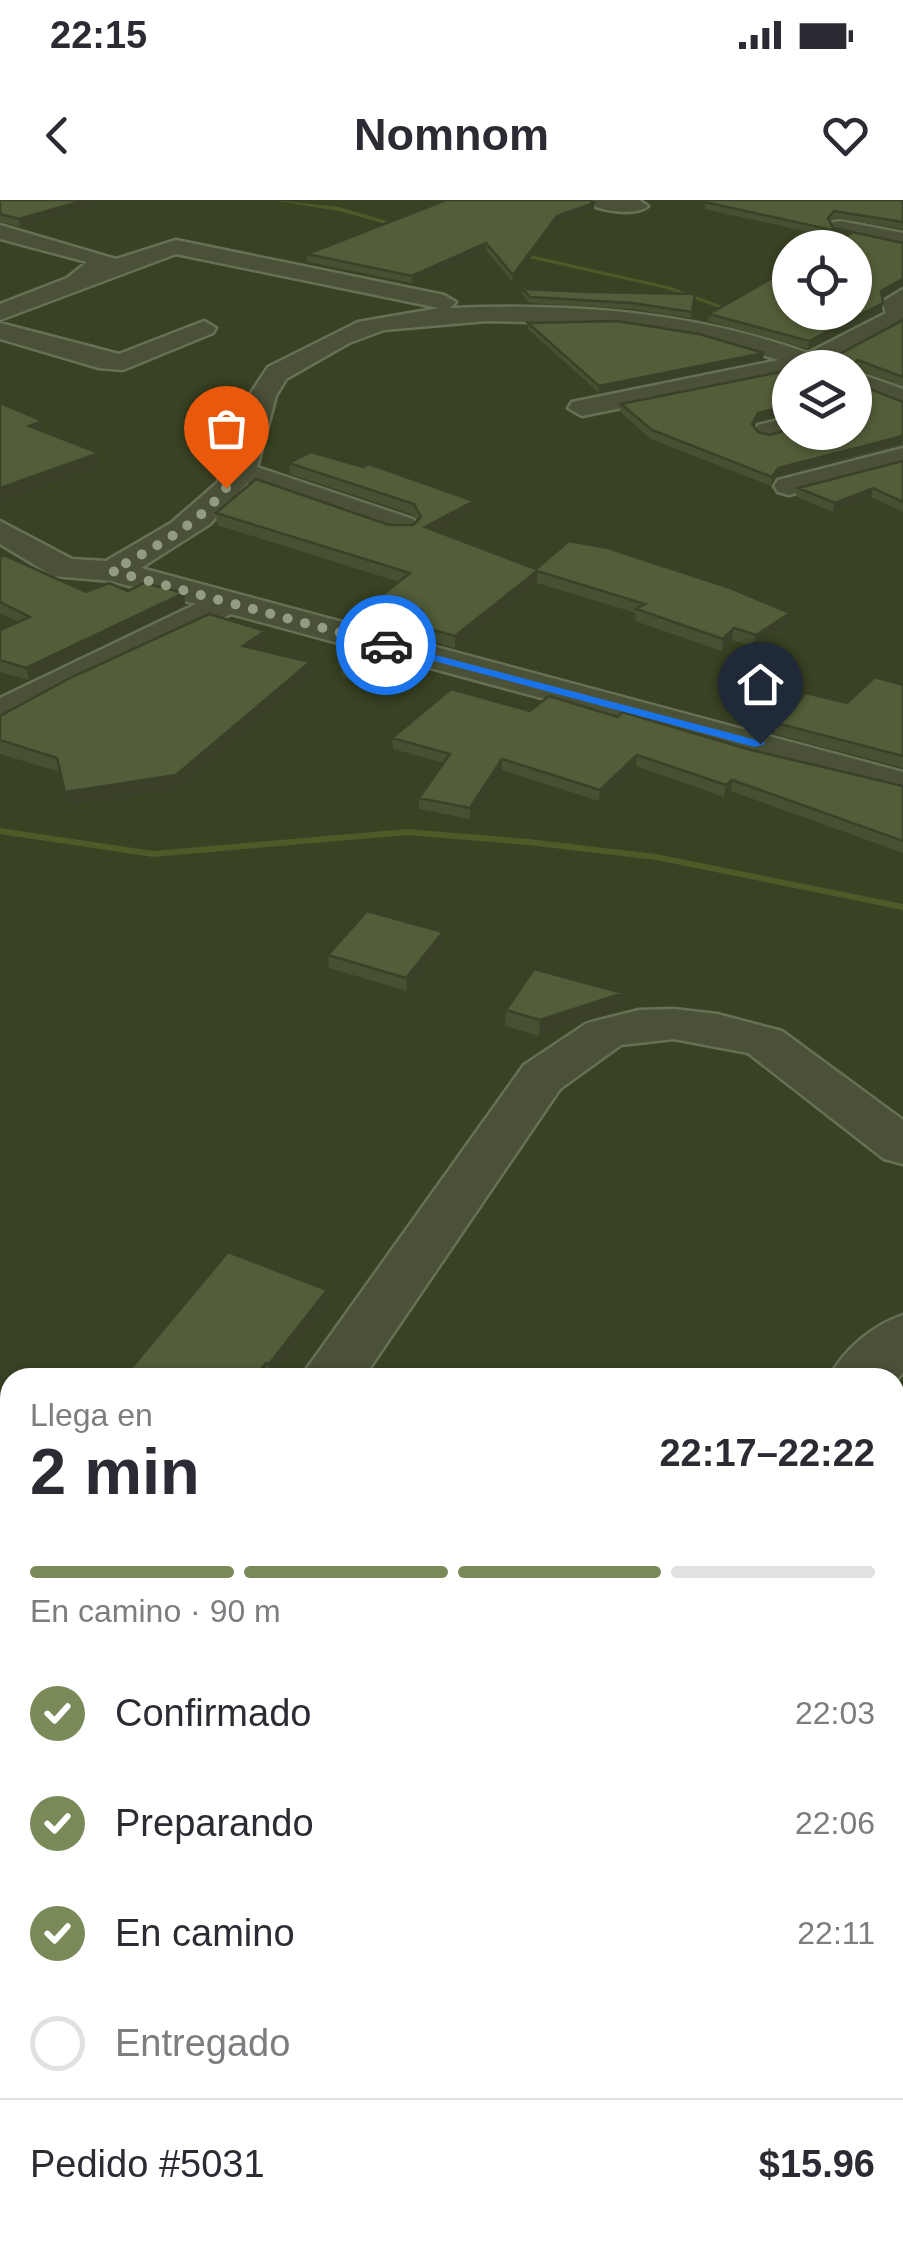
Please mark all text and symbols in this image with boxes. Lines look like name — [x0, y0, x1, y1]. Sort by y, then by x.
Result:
text: 22:15 — [50, 14, 147, 56]
icon: back — [30, 108, 85, 163]
icon: heart — [818, 108, 873, 163]
text: Nomnom — [354, 109, 549, 160]
map controls — [772, 230, 872, 450]
button: locate — [772, 230, 872, 330]
button: layers — [772, 350, 872, 450]
pin — [184, 386, 269, 489]
icon: bag — [199, 401, 254, 456]
courier — [336, 595, 436, 695]
icon: car — [359, 618, 414, 673]
pin — [718, 642, 803, 745]
icon: home — [733, 657, 788, 712]
text: Llega en — [30, 1397, 153, 1433]
text: 22:17–22:22 — [659, 1432, 875, 1474]
text: 2 min — [30, 1435, 200, 1508]
text: En camino · 90 m — [30, 1593, 281, 1629]
icon: check — [30, 1686, 85, 1741]
text: Confirmado — [115, 1692, 311, 1734]
text: 22:03 — [795, 1695, 875, 1731]
icon: check — [30, 1796, 85, 1851]
text: Preparando — [115, 1802, 314, 1844]
text: 22:06 — [795, 1805, 875, 1841]
icon: check — [30, 1906, 85, 1961]
text: En camino — [115, 1912, 295, 1954]
text: 22:11 — [797, 1915, 875, 1951]
text: Entregado — [115, 2022, 290, 2064]
text: Pedido #5031 — [30, 2143, 265, 2185]
text: $15.96 — [759, 2143, 875, 2185]

